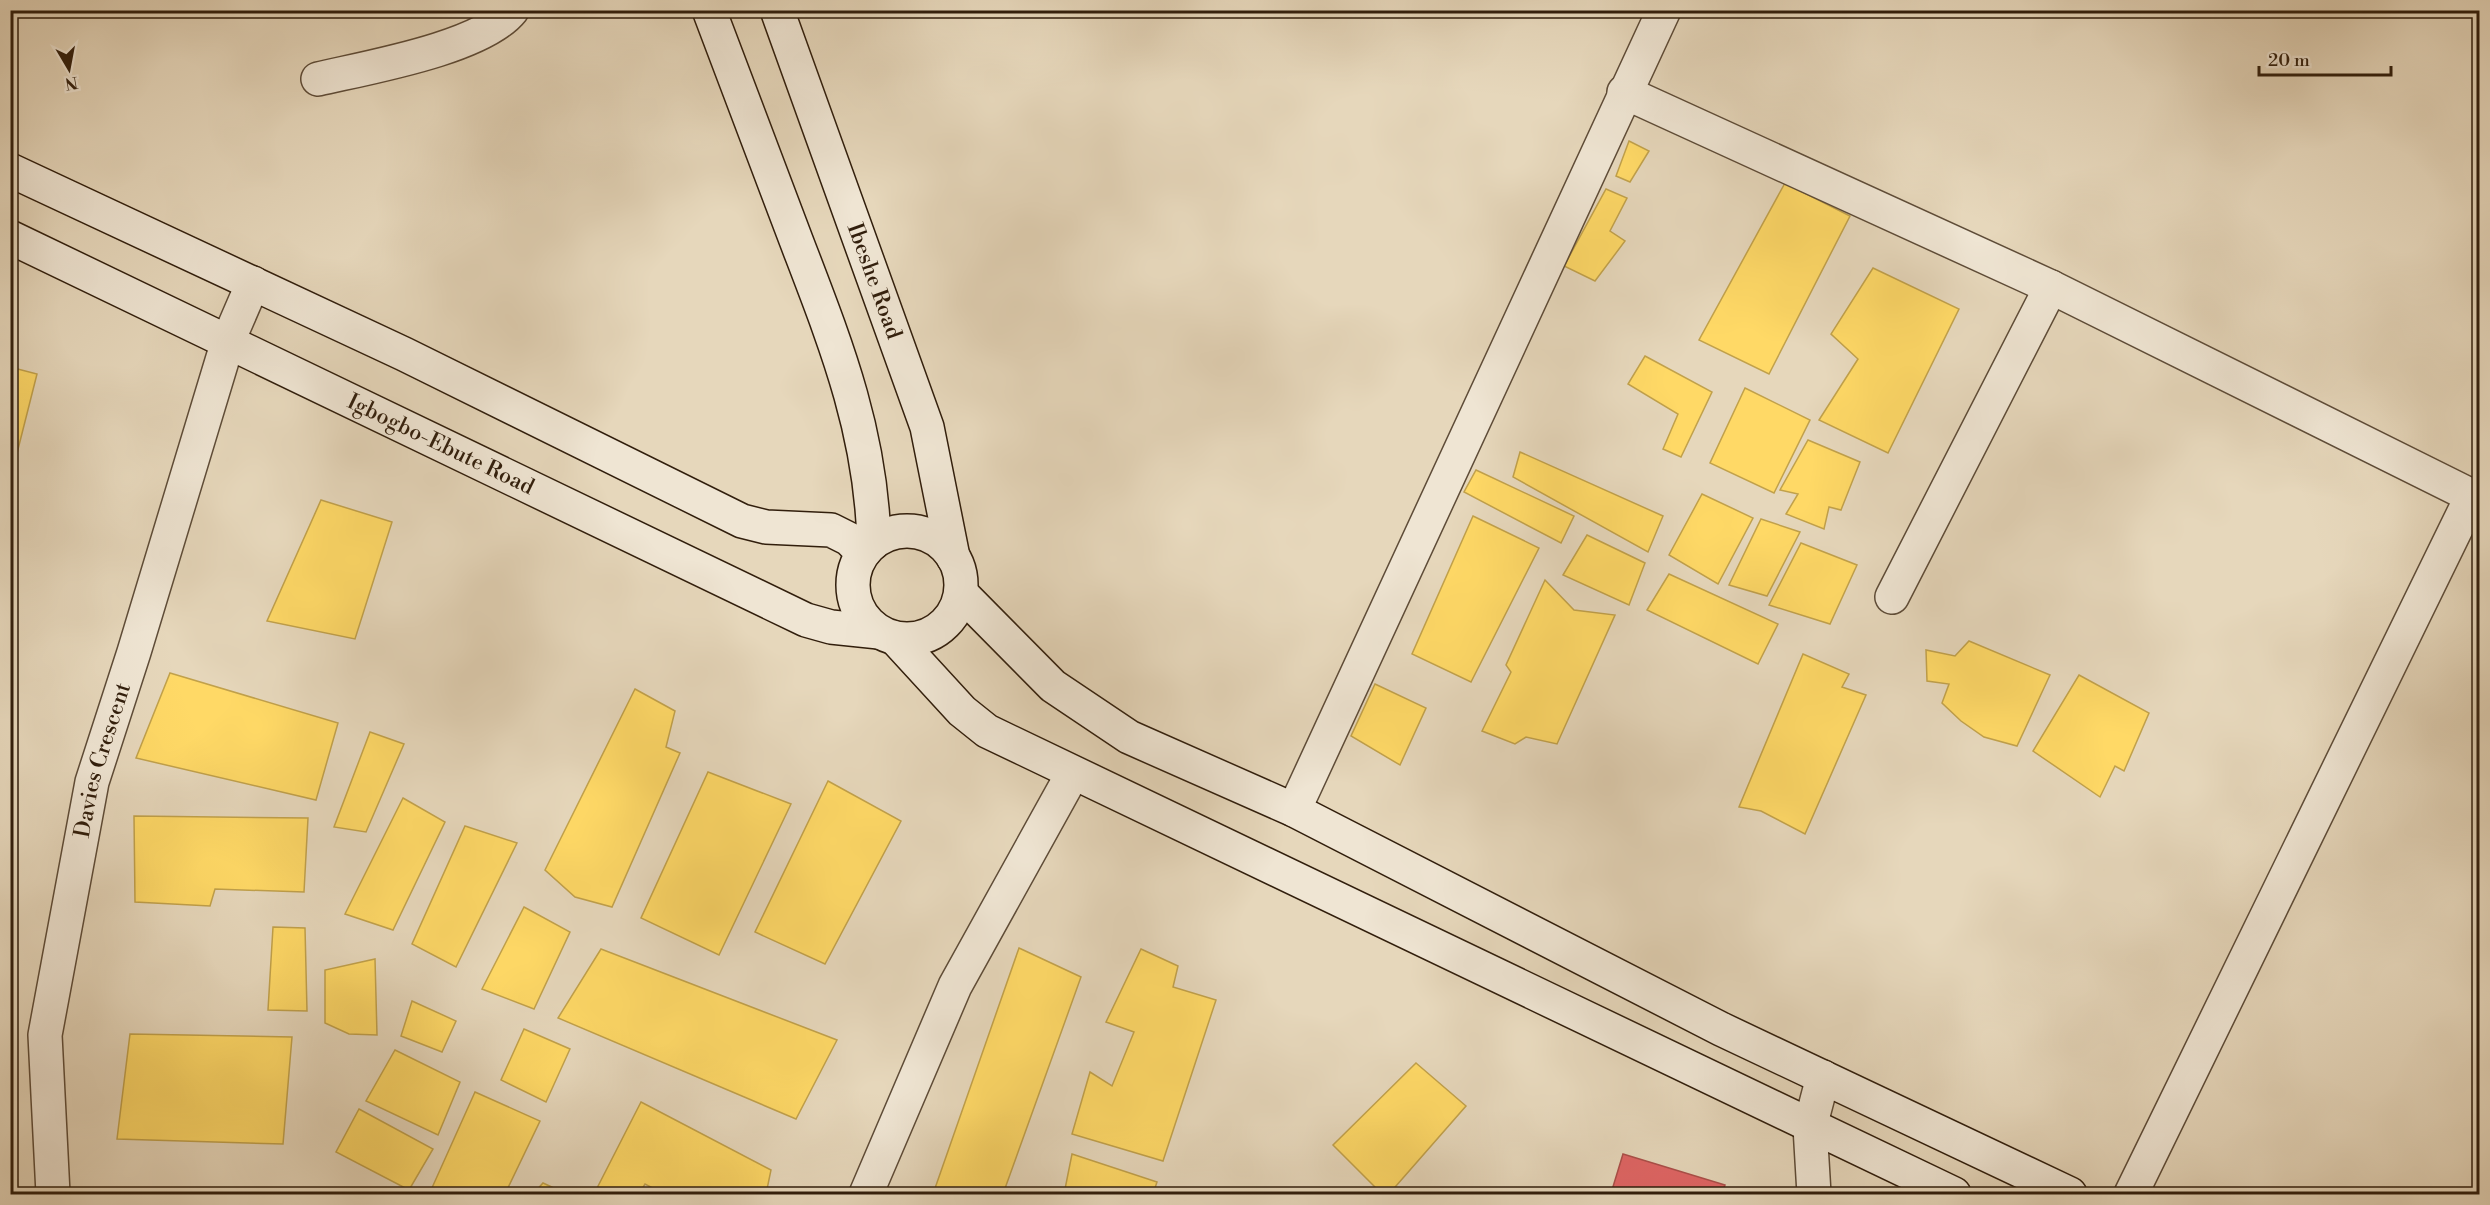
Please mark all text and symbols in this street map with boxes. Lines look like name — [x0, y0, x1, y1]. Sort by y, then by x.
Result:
north arrow — [39, 39, 99, 99]
scale bar — [2259, 39, 2391, 77]
text: 20 m — [2268, 49, 2310, 72]
text: N — [63, 72, 79, 94]
street label: Ibeshe Road — [841, 219, 908, 343]
street label: Igbogbo-Ebute Road — [343, 388, 539, 501]
street label: Davies Crescent — [68, 679, 137, 840]

